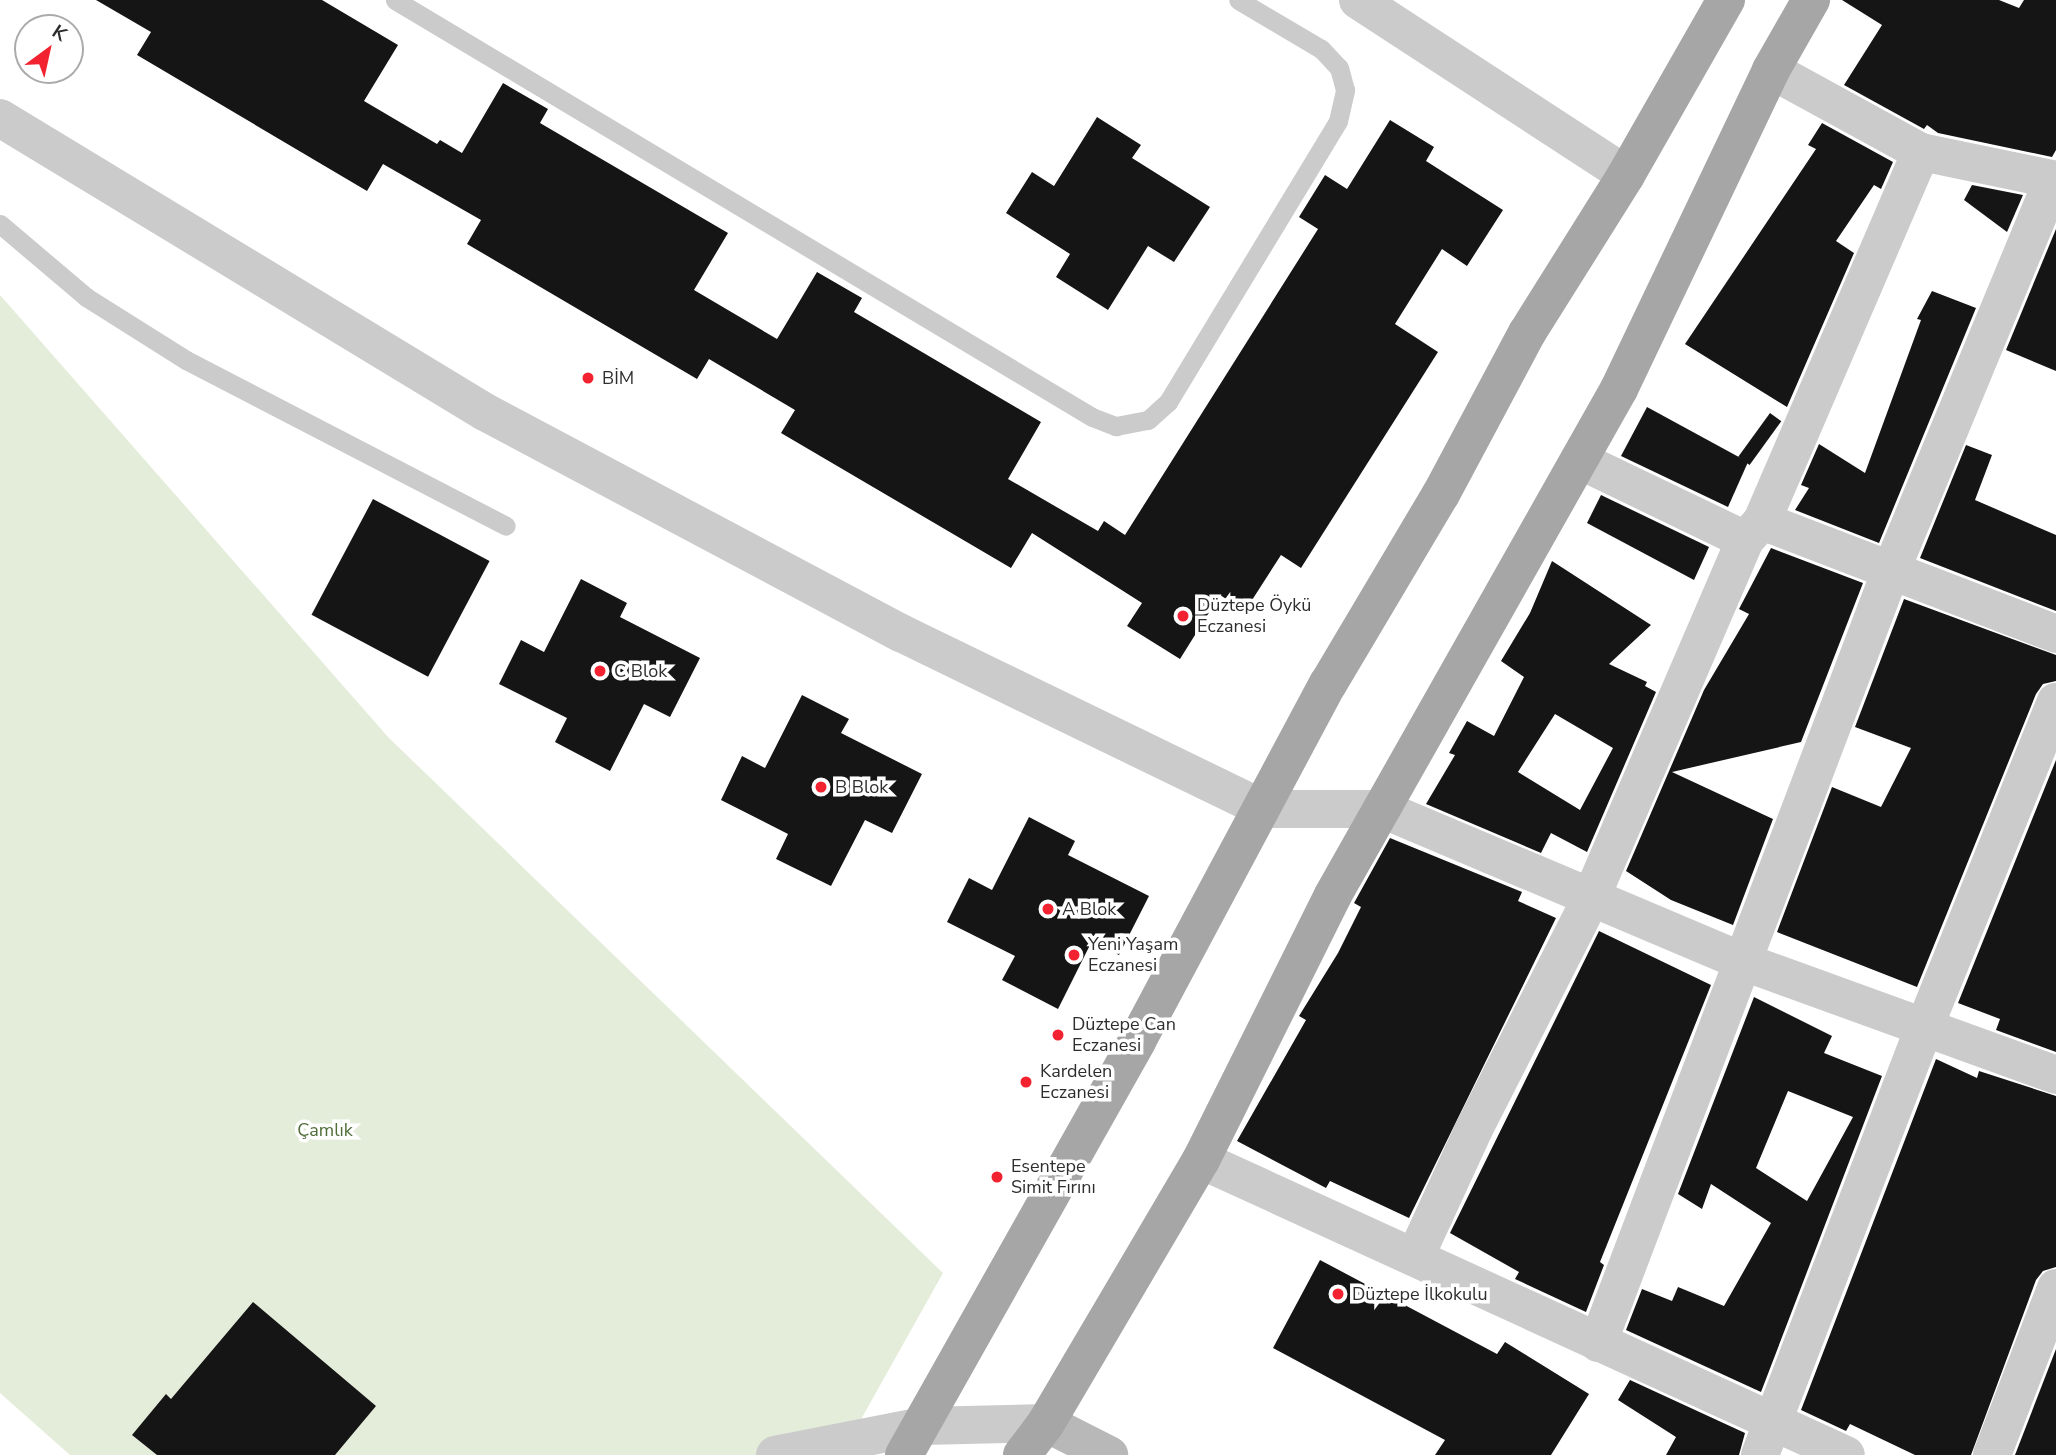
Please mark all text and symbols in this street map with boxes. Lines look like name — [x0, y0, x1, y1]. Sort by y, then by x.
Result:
north arrow — [14, 14, 84, 84]
text: K — [47, 19, 72, 47]
place label: BİM — [602, 367, 634, 389]
marker: BİM — [580, 370, 596, 386]
place label: Düztepe Öykü Eczanesi — [1197, 595, 1311, 638]
marker: Düztepe Öykü Eczanesi — [1175, 608, 1191, 624]
place label: C Blok — [614, 660, 667, 682]
marker: C Blok — [592, 663, 608, 679]
place label: B Blok — [835, 776, 888, 798]
marker: B Blok — [813, 779, 829, 795]
place label: A Blok — [1062, 898, 1116, 920]
marker: A Blok — [1040, 901, 1056, 917]
place label: Yeni Yaşam Eczanesi — [1088, 934, 1178, 976]
marker: Yeni Yaşam Eczanesi — [1066, 947, 1082, 963]
place label: Düztepe Can Eczanesi — [1072, 1014, 1176, 1056]
marker: Düztepe Can Eczanesi — [1050, 1027, 1066, 1043]
place label: Kardelen Eczanesi — [1040, 1061, 1112, 1104]
marker: Kardelen Eczanesi — [1018, 1074, 1034, 1090]
park label: Çamlık — [297, 1119, 353, 1141]
place label: Esentepe Simit Fırını — [1011, 1156, 1096, 1198]
marker: Esentepe Simit Fırını — [989, 1169, 1005, 1185]
place label: Düztepe İlkokulu — [1352, 1283, 1488, 1305]
marker: Düztepe İlkokulu — [1330, 1286, 1346, 1302]

